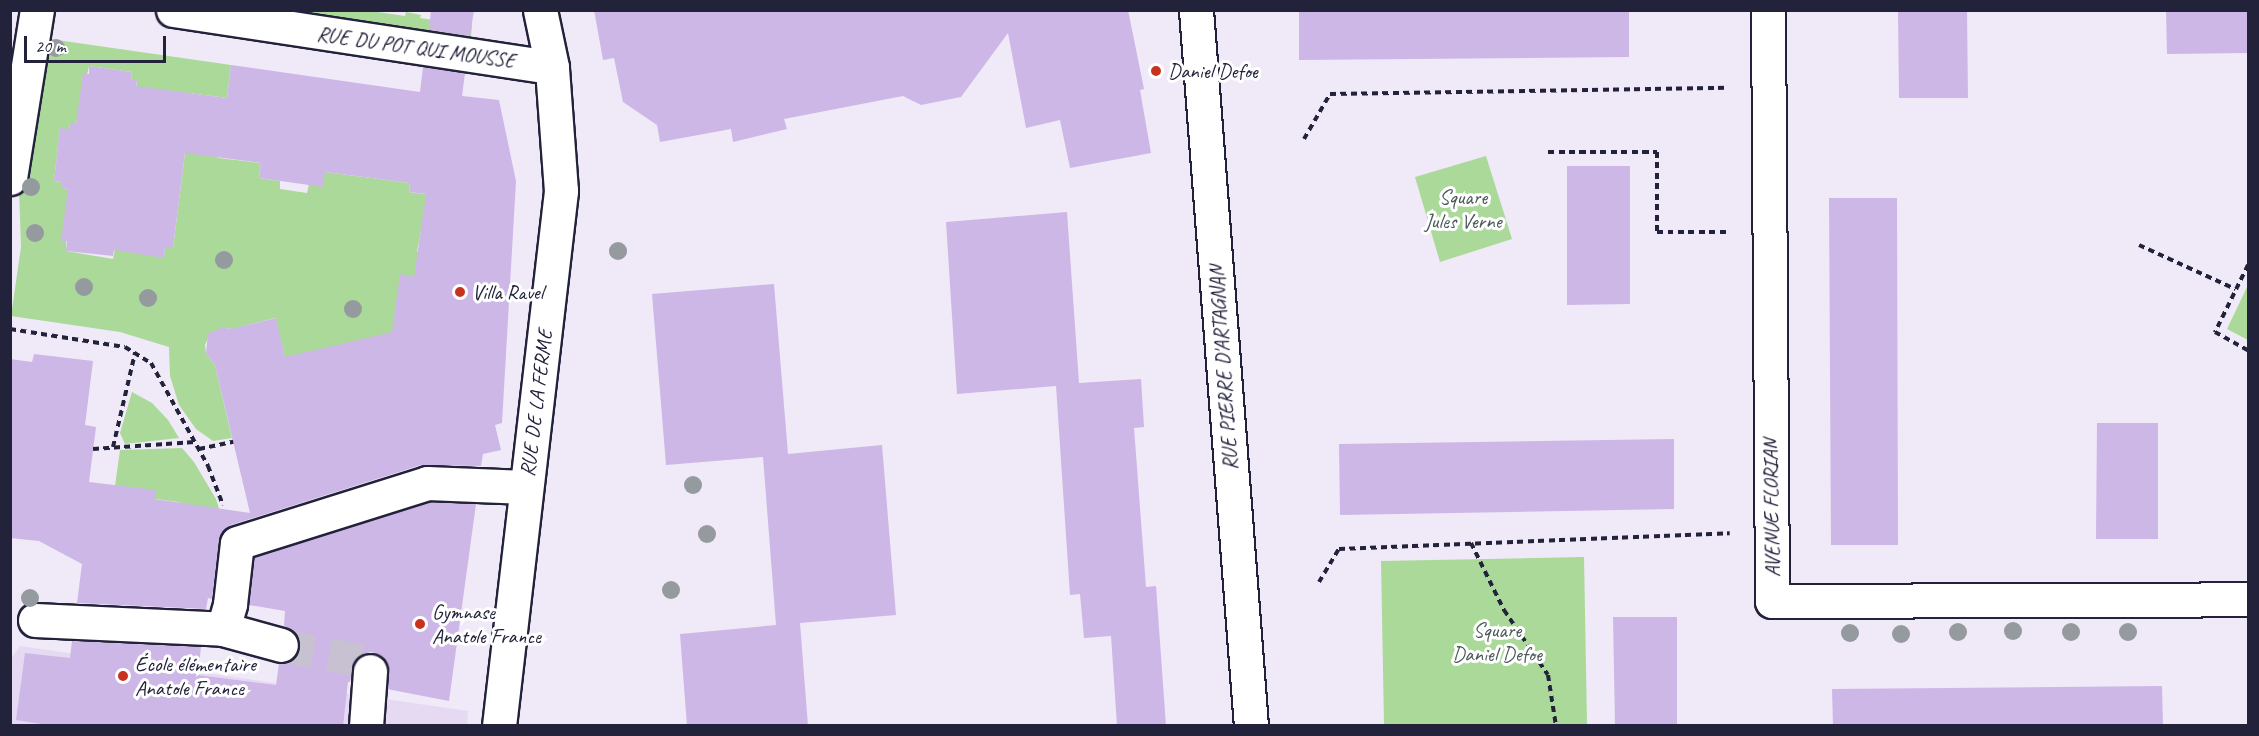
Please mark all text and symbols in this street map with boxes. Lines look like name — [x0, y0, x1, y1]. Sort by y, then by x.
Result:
street label: RUE DU POT QUI MOUSSE — [316, 21, 516, 73]
scale bar — [27, 24, 170, 62]
text: 20 m — [35, 35, 66, 57]
place label: Daniel Defoe — [1168, 58, 1258, 84]
marker: Daniel Defoe — [1149, 64, 1163, 78]
park label: Square Jules Verne — [1425, 184, 1501, 234]
street label: RUE PIERRE D'ARTAGNAN — [1203, 265, 1243, 471]
place label: Villa Ravel — [472, 279, 544, 305]
marker: Villa Ravel — [453, 285, 467, 299]
street label: RUE DE LA FERME — [514, 328, 558, 478]
street label: AVENUE FLORIAN — [1757, 438, 1785, 578]
place label: Gymnase Anatole France — [432, 599, 541, 649]
marker: Gymnase Anatole France — [413, 617, 427, 631]
park label: Square Daniel Defoe — [1452, 617, 1542, 667]
place label: École élémentaire Anatole France — [135, 651, 256, 701]
marker: École élémentaire Anatole France — [116, 669, 130, 683]

